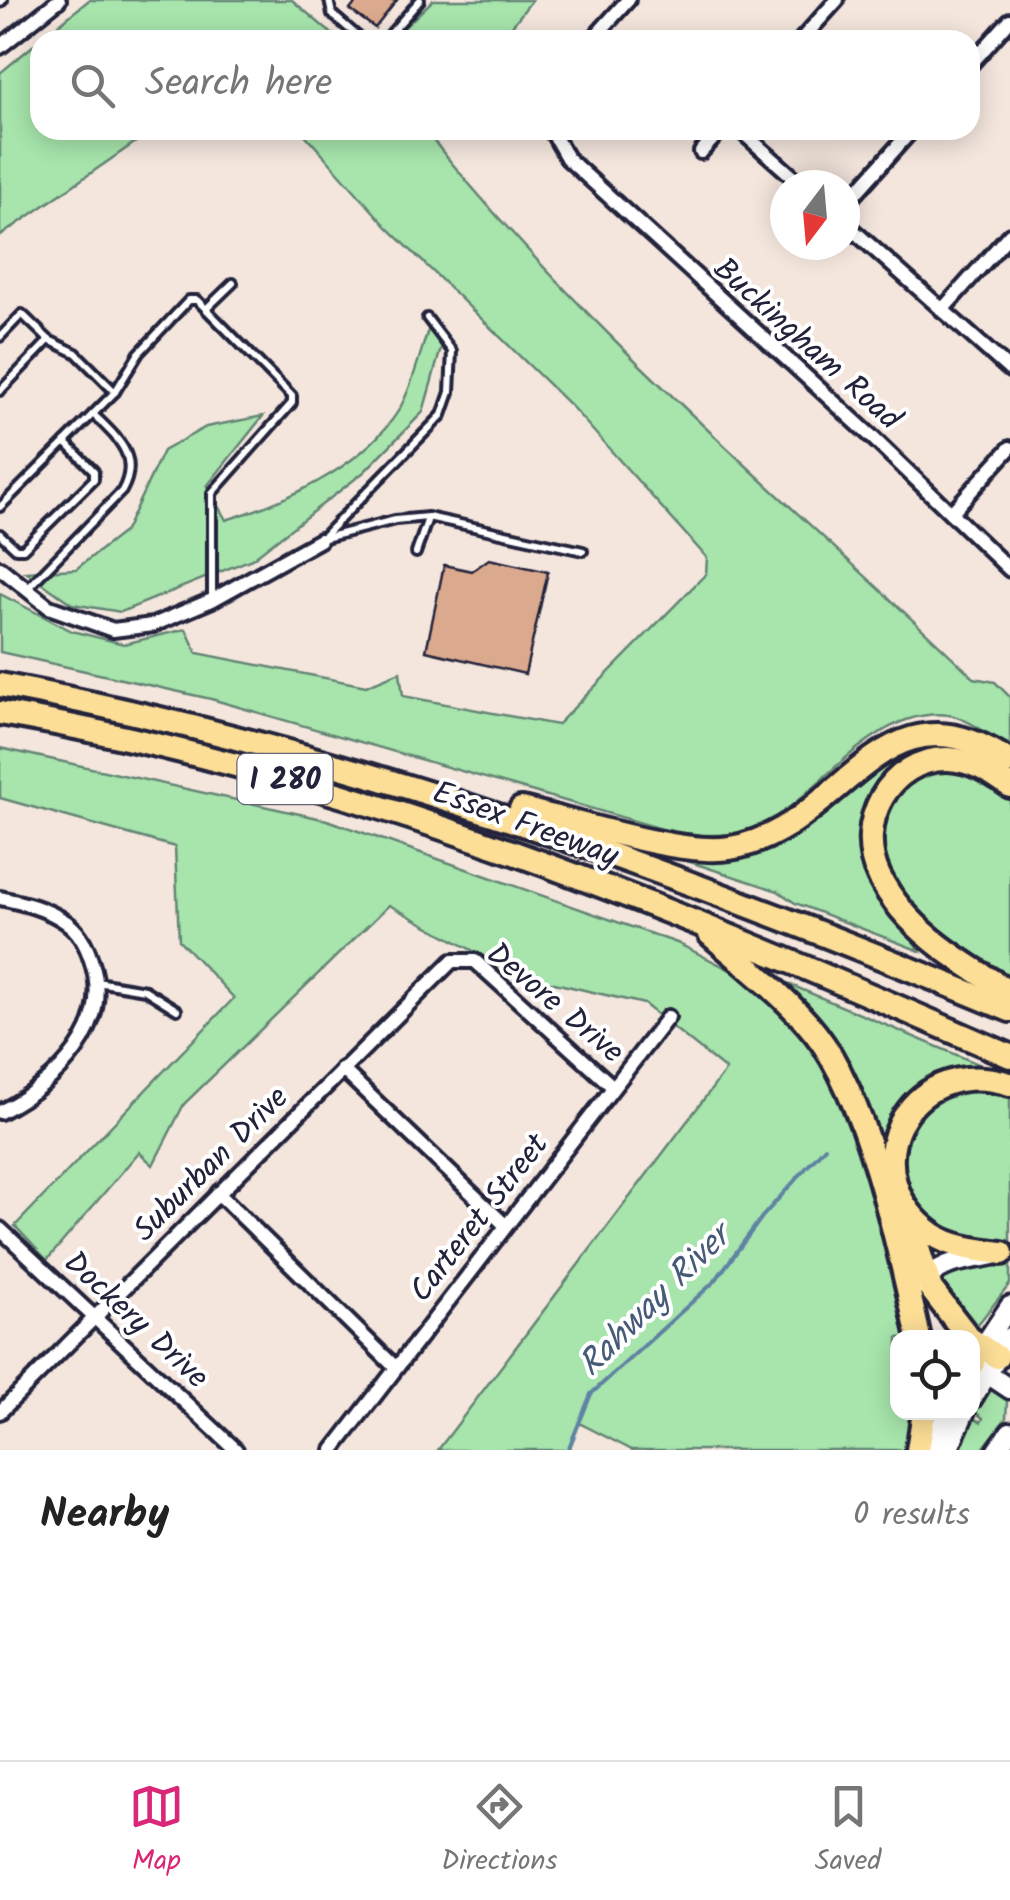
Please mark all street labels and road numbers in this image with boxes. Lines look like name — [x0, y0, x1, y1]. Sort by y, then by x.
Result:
street label: Buckingham Road — [700, 246, 913, 445]
road number: I 280 — [238, 754, 332, 804]
street label: Essex Freeway — [425, 768, 626, 883]
street label: Devore Drive — [474, 931, 635, 1077]
street label: Suburban Drive — [122, 1075, 302, 1255]
street label: Carteret Street — [397, 1122, 563, 1314]
street label: Dockery Drive — [51, 1239, 220, 1402]

